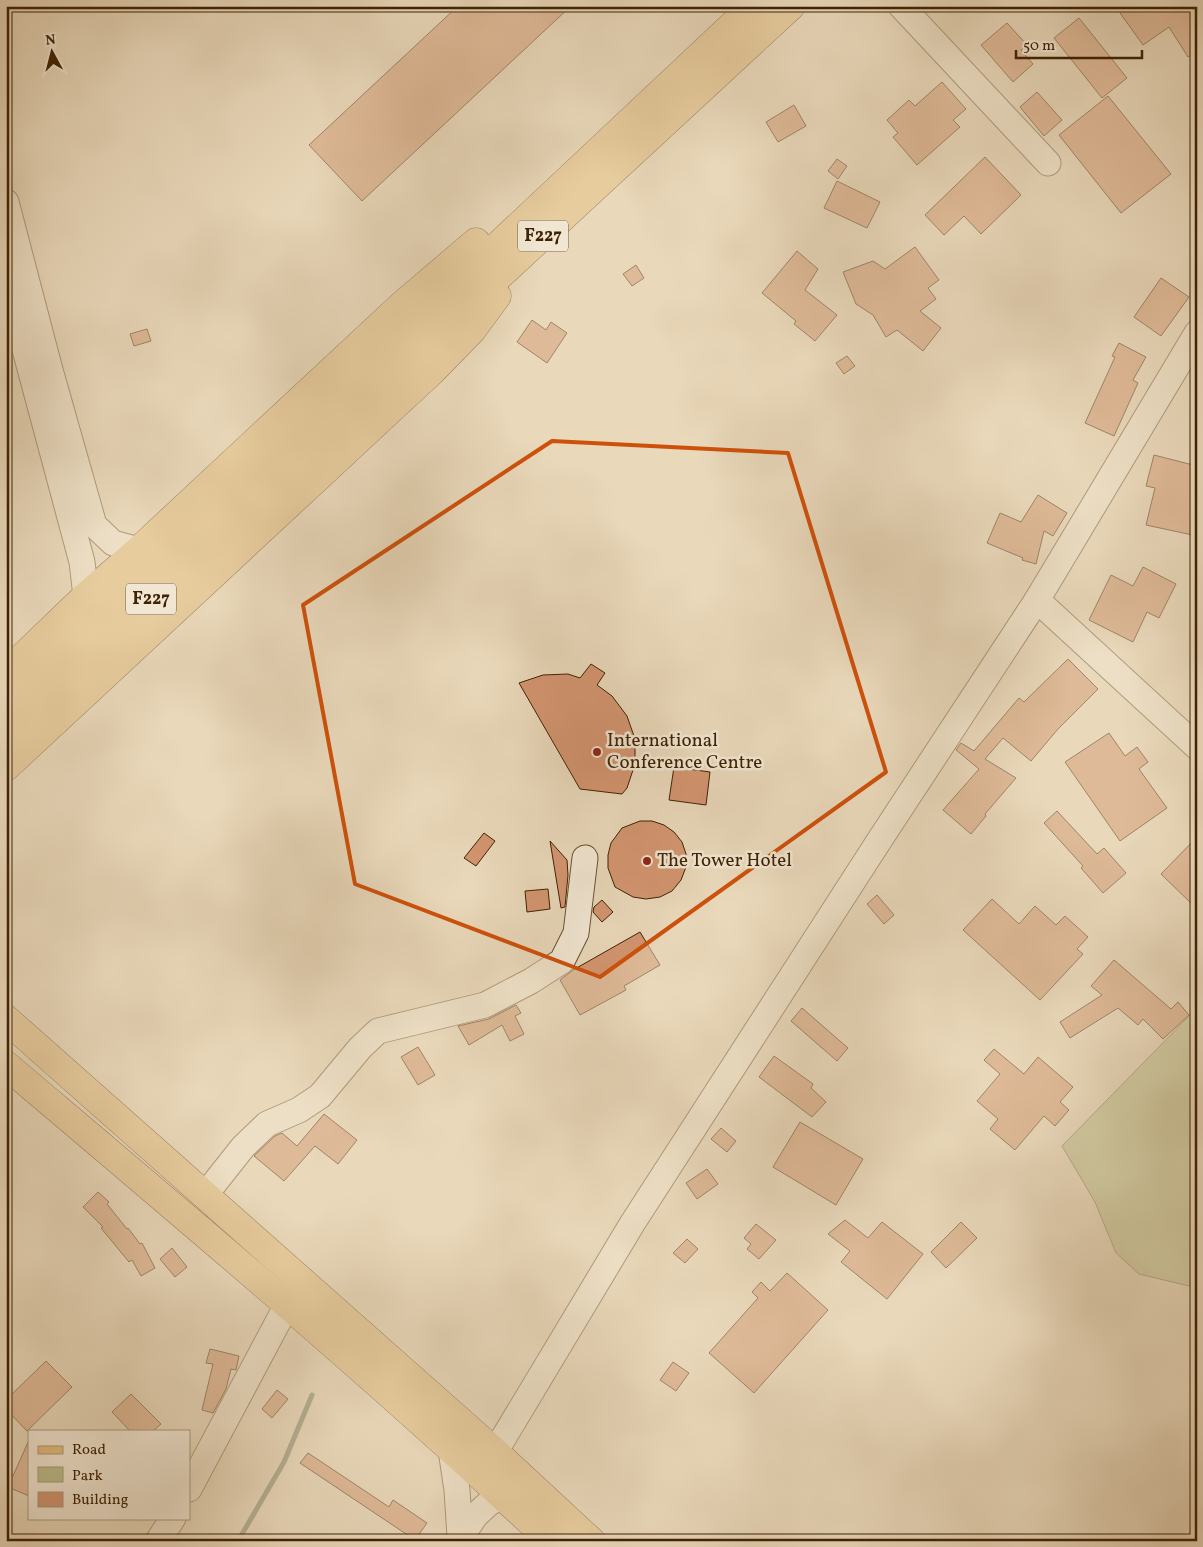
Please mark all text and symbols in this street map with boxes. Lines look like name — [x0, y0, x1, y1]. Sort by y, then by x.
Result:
north arrow — [28, 28, 78, 78]
scale bar — [1016, 28, 1142, 60]
text: N — [44, 31, 57, 51]
text: 50 m — [1023, 36, 1055, 57]
road number: F227 — [518, 220, 568, 252]
road number: F227 — [126, 584, 176, 614]
place label: International Conference Centre — [607, 728, 762, 776]
marker: International Conference Centre — [591, 746, 603, 758]
place label: The Tower Hotel — [657, 848, 792, 874]
marker: The Tower Hotel — [641, 855, 653, 867]
legend — [28, 1430, 190, 1520]
text: Road — [72, 1440, 106, 1461]
text: Park — [72, 1466, 103, 1487]
text: Building — [72, 1490, 129, 1511]

